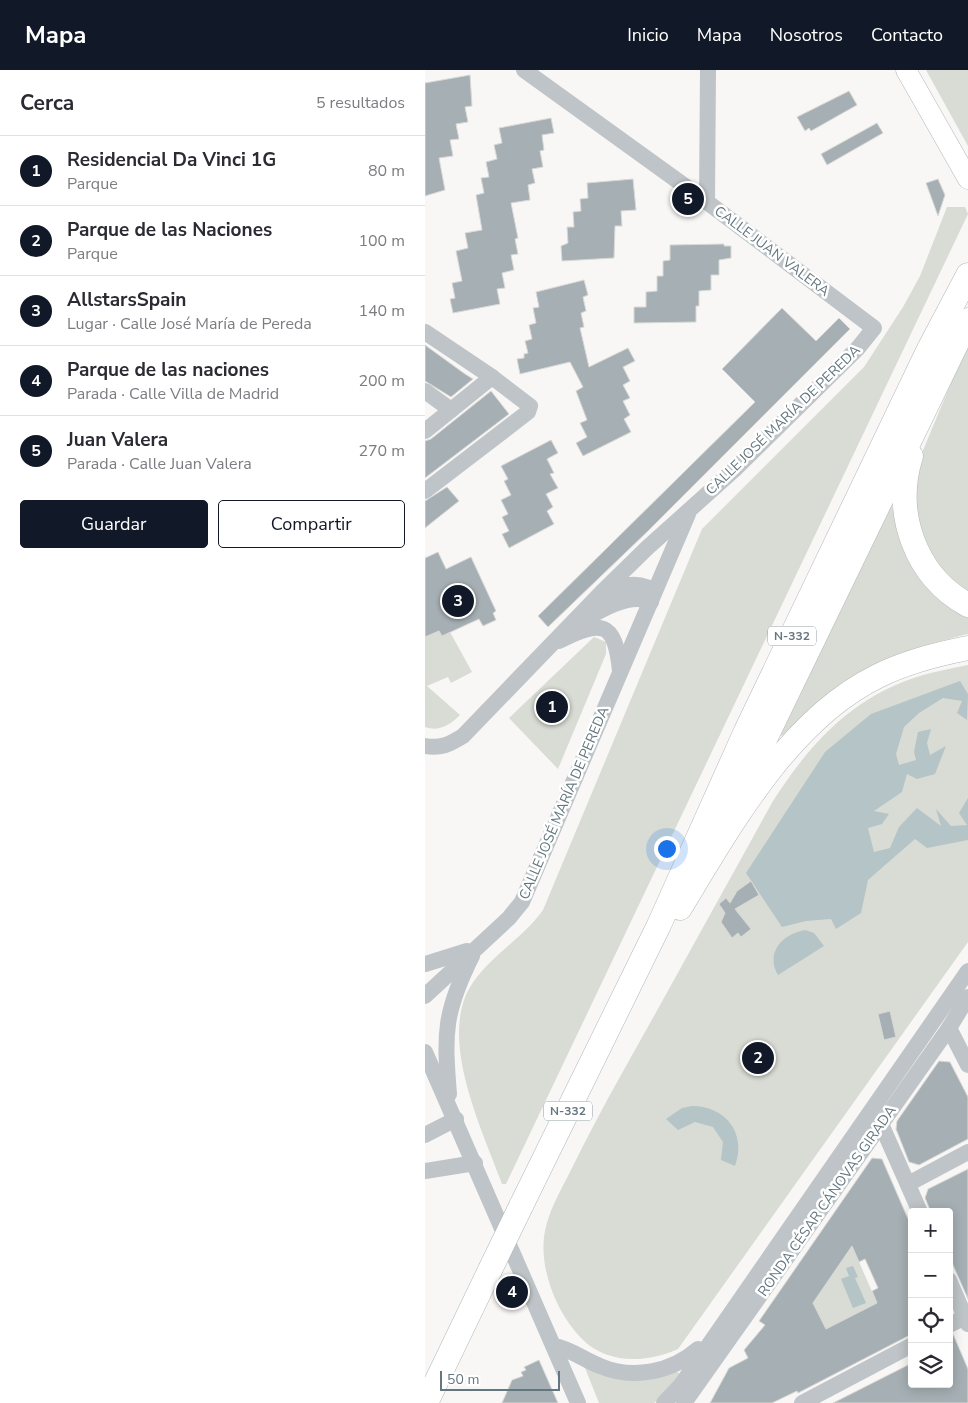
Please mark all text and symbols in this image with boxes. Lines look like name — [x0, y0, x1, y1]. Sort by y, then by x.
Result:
text: Mapa — [25, 19, 87, 51]
text: Inicio — [627, 23, 669, 47]
text: Mapa — [697, 23, 742, 47]
text: Nosotros — [770, 23, 843, 47]
text: Contacto — [871, 23, 943, 47]
text: Cerca — [20, 89, 74, 117]
text: 5 resultados — [316, 92, 405, 114]
text: Residencial Da Vinci 1G — [67, 147, 276, 173]
text: 1 — [31, 160, 41, 182]
text: 80 m — [368, 160, 405, 182]
text: Parque — [67, 173, 118, 195]
pin: 5 — [672, 180, 704, 218]
street label: CALLE JUAN VALERA — [711, 201, 833, 301]
text: Parque de las Naciones — [67, 217, 272, 243]
text: 2 — [31, 230, 41, 252]
text: 100 m — [358, 230, 405, 252]
text: Parque — [67, 243, 118, 265]
text: AllstarsSpain — [67, 287, 186, 313]
text: 3 — [31, 300, 41, 322]
text: 140 m — [358, 300, 405, 322]
text: Lugar · Calle José María de Pereda — [67, 313, 312, 335]
street label: CALLE JOSÉ MARÍA DE PEREDA — [702, 341, 864, 499]
text: Parque de las naciones — [67, 357, 269, 383]
text: 4 — [31, 370, 41, 392]
text: 200 m — [358, 370, 405, 392]
text: Parada · Calle Villa de Madrid — [67, 383, 279, 405]
text: Juan Valera — [67, 427, 168, 453]
text: 5 — [31, 440, 41, 462]
text: 270 m — [358, 440, 405, 462]
text: Parada · Calle Juan Valera — [67, 453, 252, 475]
button: Guardar — [20, 500, 208, 548]
button: Compartir — [218, 500, 405, 548]
pin: 3 — [442, 582, 474, 620]
road number: N-332 — [768, 626, 816, 646]
pin: 1 — [536, 688, 568, 726]
street label: CALLE JOSÉ MARÍA DE PEREDA — [515, 704, 613, 902]
your location — [654, 836, 680, 862]
pin: 2 — [742, 1039, 774, 1077]
road number: N-332 — [544, 1102, 592, 1120]
street label: RONDA CÉSAR CÁNOVAS GIRADA — [754, 1102, 900, 1300]
map controls — [908, 1208, 953, 1388]
button: + — [908, 1208, 953, 1253]
button: − — [908, 1253, 953, 1298]
pin: 4 — [496, 1273, 528, 1311]
button: locate — [908, 1298, 953, 1343]
button: layers — [908, 1343, 953, 1388]
scale bar — [440, 1368, 560, 1391]
text: 50 m — [447, 1370, 479, 1389]

